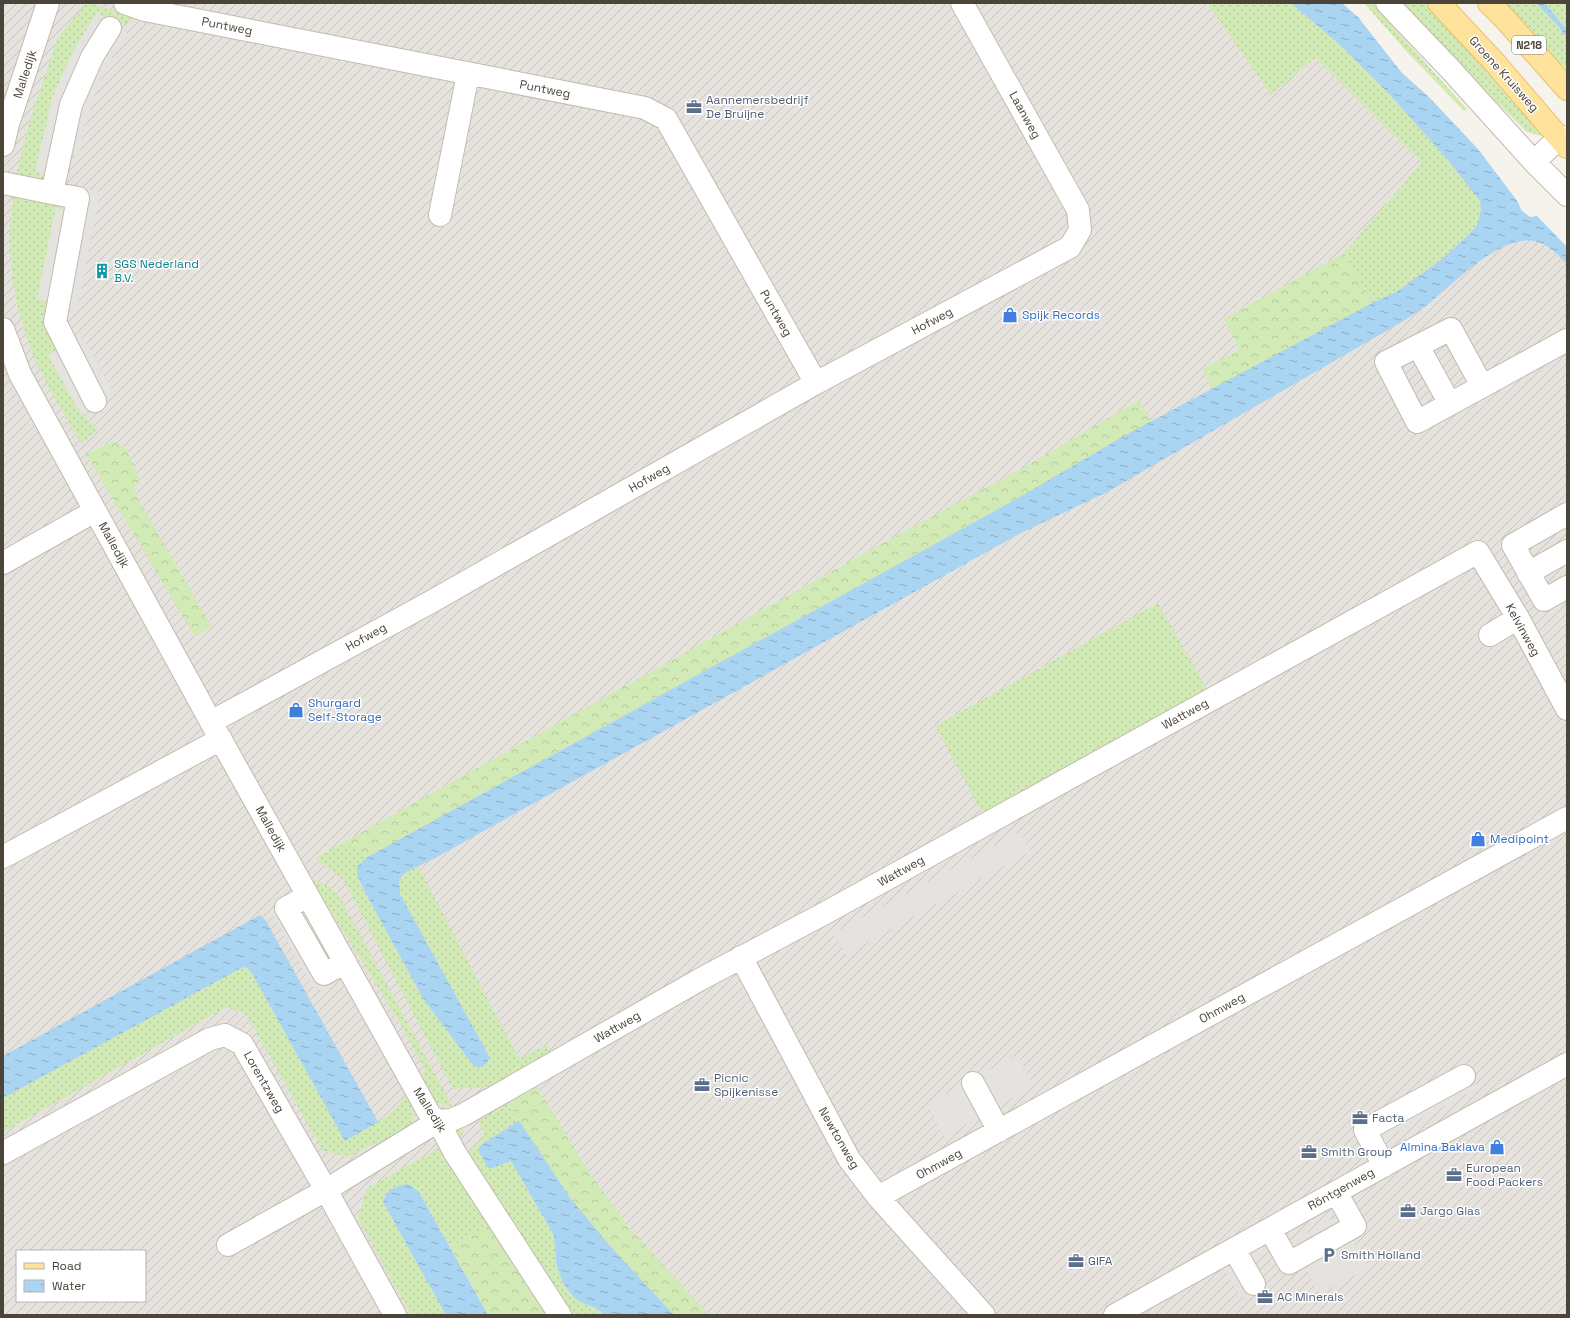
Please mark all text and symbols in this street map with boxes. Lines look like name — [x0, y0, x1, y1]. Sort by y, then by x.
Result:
street label: Puntweg — [200, 13, 254, 39]
street label: Groene Kruisweg — [1466, 33, 1542, 115]
road number: N218 — [1512, 36, 1546, 54]
street label: Malledijk — [10, 47, 41, 100]
street label: Puntweg — [518, 76, 572, 102]
street label: Laanweg — [1005, 88, 1045, 142]
place label: Aannemersbedrijf De Bruijne — [706, 92, 809, 122]
office icon: Aannemersbedrijf De Bruijne — [685, 98, 703, 116]
place label: SGS Nederland B.V. — [114, 256, 199, 286]
building icon: SGS Nederland B.V. — [93, 262, 111, 280]
street label: Puntweg — [756, 287, 796, 339]
street label: Hofweg — [909, 303, 955, 339]
shop icon: Spijk Records — [1001, 306, 1019, 324]
place label: Spijk Records — [1022, 307, 1100, 323]
street label: Hofweg — [626, 460, 672, 496]
street label: Malledijk — [95, 519, 133, 571]
street label: Kelvinweg — [1502, 601, 1544, 659]
street label: Hofweg — [343, 619, 389, 655]
place label: Shurgard Self-Storage — [308, 695, 382, 725]
street label: Wattweg — [1159, 695, 1211, 733]
shop icon: Shurgard Self-Storage — [287, 701, 305, 719]
street label: Malledijk — [252, 803, 290, 855]
shop icon: Medipoint — [1469, 830, 1487, 848]
place label: Medipoint — [1490, 831, 1549, 847]
street label: Wattweg — [875, 852, 927, 890]
street label: Ohmweg — [1196, 989, 1248, 1027]
street label: Wattweg — [591, 1007, 643, 1047]
street label: Lorentzweg — [240, 1048, 288, 1116]
place label: Picnic Spijkenisse — [714, 1070, 778, 1100]
office icon: Picnic Spijkenisse — [693, 1076, 711, 1094]
street label: Malledijk — [410, 1085, 451, 1136]
street label: Newtonweg — [815, 1104, 863, 1172]
office icon: Facta — [1351, 1109, 1369, 1127]
place label: Facta — [1372, 1110, 1405, 1126]
shop icon: Almina Baklava — [1488, 1138, 1506, 1156]
place label: Almina Baklava — [1400, 1139, 1485, 1155]
office icon: Smith Group — [1300, 1143, 1318, 1161]
place label: Smith Group — [1321, 1144, 1393, 1160]
street label: Ohmweg — [913, 1145, 965, 1183]
place label: European Food Packers — [1466, 1160, 1543, 1190]
street label: Röntgenweg — [1305, 1164, 1377, 1214]
office icon: European Food Packers — [1445, 1166, 1463, 1184]
office icon: Jargo Glas — [1399, 1202, 1417, 1220]
place label: Jargo Glas — [1420, 1203, 1480, 1219]
parking icon: Smith Holland — [1320, 1246, 1338, 1264]
place label: Smith Holland — [1341, 1247, 1421, 1263]
legend — [16, 1250, 146, 1302]
office icon: GIFA — [1067, 1252, 1085, 1270]
place label: GIFA — [1088, 1253, 1113, 1269]
text: Road — [52, 1258, 81, 1274]
text: Water — [52, 1278, 86, 1294]
office icon: AC Minerals — [1256, 1288, 1274, 1306]
place label: AC Minerals — [1277, 1289, 1344, 1305]

